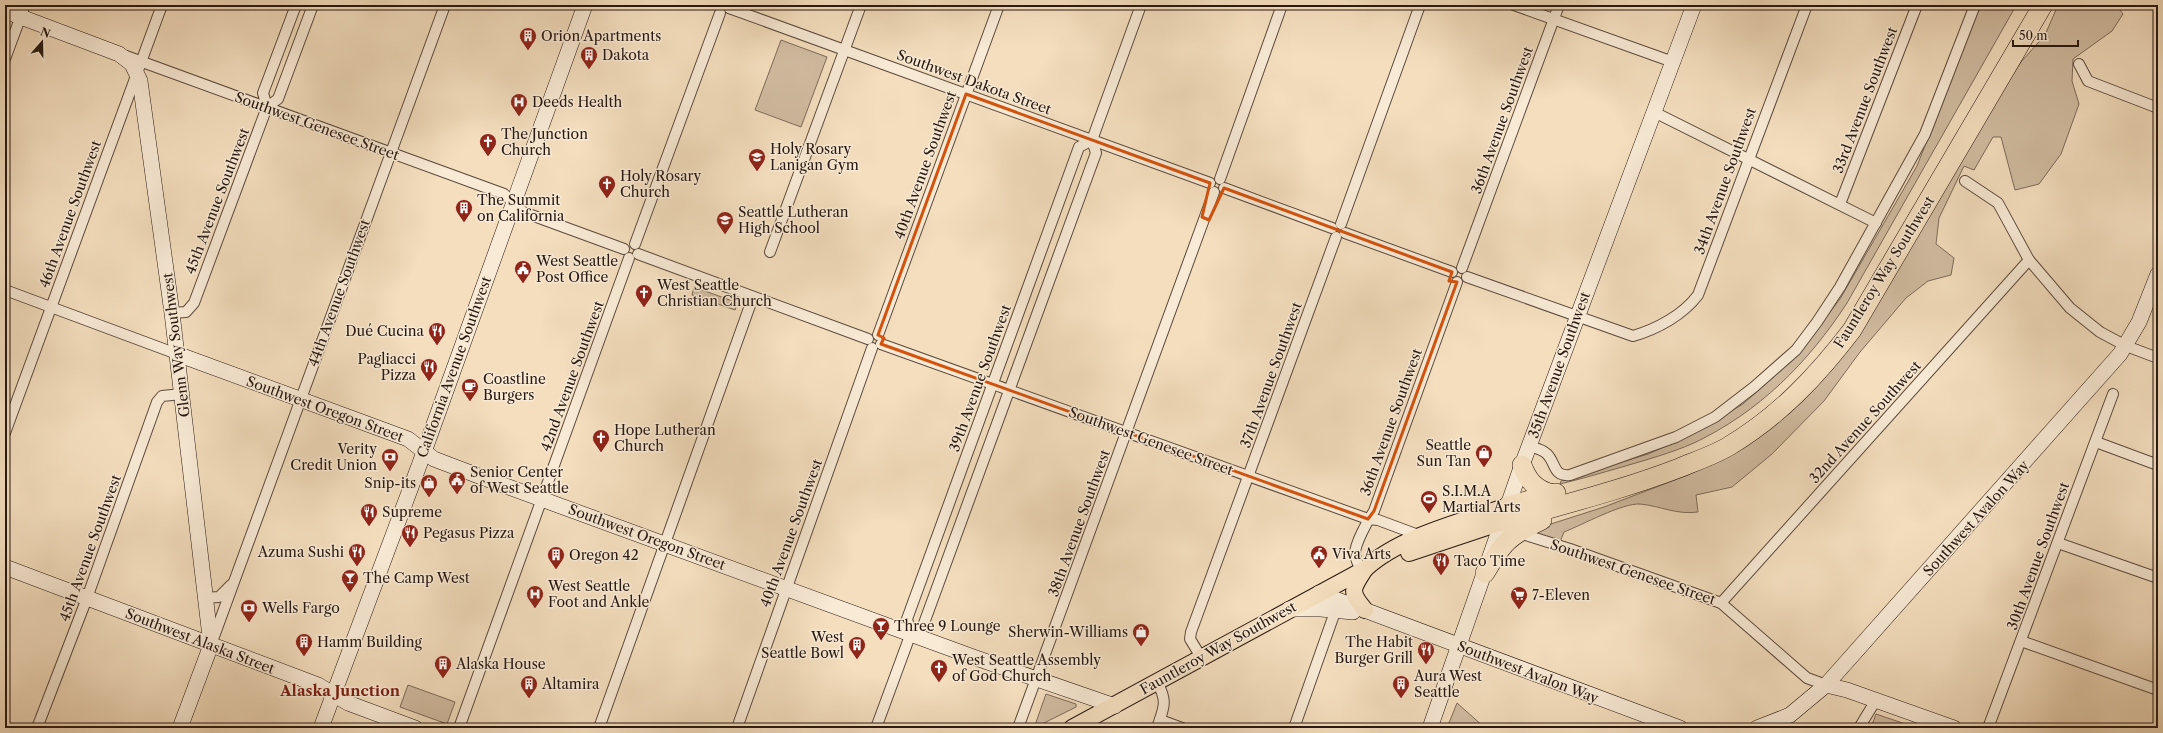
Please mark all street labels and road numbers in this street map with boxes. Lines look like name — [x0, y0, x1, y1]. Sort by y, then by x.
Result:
street label: 33rd Avenue Southwest — [1829, 24, 1901, 176]
street label: 36th Avenue Southwest — [1467, 44, 1537, 196]
street label: Southwest Dakota Street — [894, 46, 1054, 118]
street label: Southwest Genesee Street — [232, 88, 402, 164]
street label: 40th Avenue Southwest — [890, 88, 960, 242]
street label: 34th Avenue Southwest — [1690, 105, 1760, 257]
street label: 45th Avenue Southwest — [181, 125, 253, 277]
street label: 46th Avenue Southwest — [35, 138, 105, 290]
street label: Fauntleroy Way Southwest — [1830, 193, 1938, 351]
street label: 44th Avenue Southwest — [304, 217, 374, 369]
street label: Glenn Way Southwest — [158, 272, 194, 418]
street label: California Avenue Southwest — [413, 274, 495, 460]
street label: 35th Avenue Southwest — [1524, 289, 1594, 441]
street label: 42nd Avenue Southwest — [536, 298, 608, 454]
street label: 37th Avenue Southwest — [1236, 300, 1306, 450]
street label: 39th Avenue Southwest — [945, 302, 1015, 454]
street label: 36th Avenue Southwest — [1356, 346, 1426, 498]
street label: 32nd Avenue Southwest — [1805, 357, 1925, 487]
street label: Southwest Oregon Street — [244, 372, 406, 446]
street label: Southwest Genesee Street — [1066, 403, 1236, 479]
street label: 38th Avenue Southwest — [1044, 447, 1114, 599]
street label: 40th Avenue Southwest — [756, 456, 826, 610]
street label: Southwest Avalon Way — [1919, 456, 2033, 580]
street label: 45th Avenue Southwest — [55, 472, 125, 624]
street label: 30th Avenue Southwest — [2003, 480, 2073, 632]
street label: Southwest Oregon Street — [566, 500, 728, 574]
street label: Southwest Genesee Street — [1548, 535, 1718, 609]
street label: Fauntleroy Way Southwest — [1137, 597, 1299, 699]
street label: Southwest Alaska Street — [123, 604, 277, 678]
street label: Southwest Avalon Way — [1455, 637, 1601, 707]

